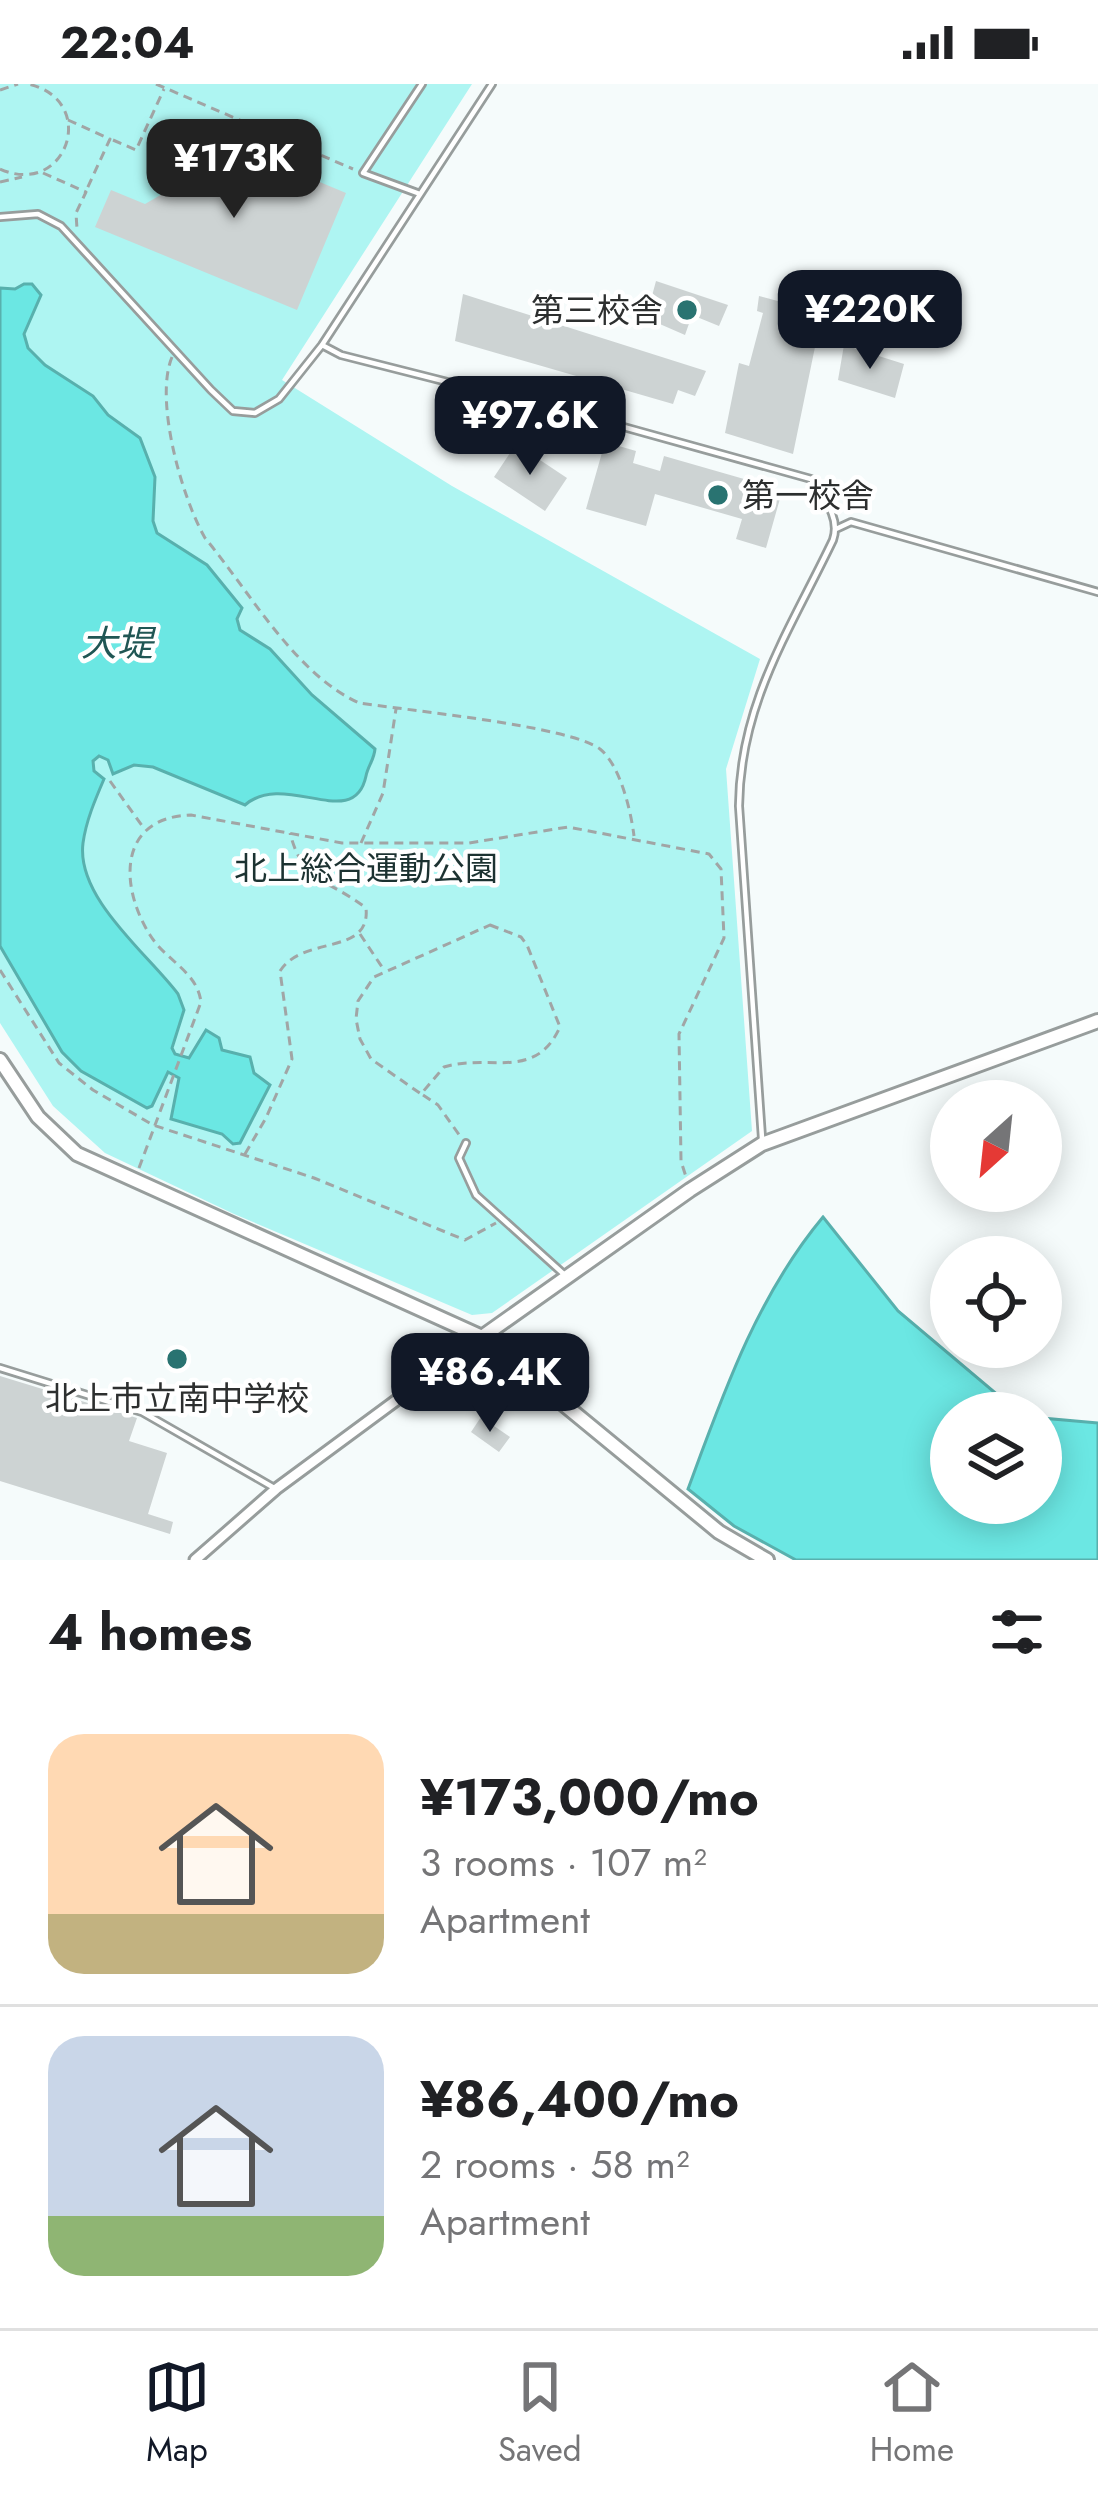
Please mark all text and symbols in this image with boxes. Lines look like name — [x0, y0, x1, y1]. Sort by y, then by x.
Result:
text: 22:04 — [60, 10, 195, 75]
pin: ¥173K — [150, 119, 318, 221]
text: ¥173K — [174, 129, 294, 186]
pin: ¥220K — [786, 270, 954, 372]
text: ¥220K — [805, 280, 935, 337]
place label: 第三校舎 — [531, 287, 663, 334]
marker: 第三校舎 — [674, 297, 700, 323]
pin: ¥97.6K — [432, 376, 628, 478]
text: ¥97.6K — [462, 386, 598, 443]
place label: 第一校舎 — [742, 472, 874, 519]
marker: 第一校舎 — [705, 482, 731, 508]
water label: 大堤 — [81, 617, 157, 669]
park label: 北上総合運動公園 — [234, 845, 498, 892]
north arrow — [930, 1080, 1062, 1212]
map controls — [930, 1080, 1062, 1524]
button: locate — [930, 1236, 1062, 1368]
pin: ¥86.4K — [392, 1333, 588, 1435]
text: ¥86.4K — [418, 1343, 562, 1400]
marker: 北上市立南中学校 — [164, 1346, 190, 1372]
place label: 北上市立南中学校 — [45, 1375, 309, 1422]
button: layers — [930, 1392, 1062, 1524]
text: 4 homes — [48, 1595, 252, 1669]
icon: filters — [984, 1599, 1050, 1665]
text: ¥173,000/mo — [420, 1760, 759, 1834]
icon: home — [144, 1782, 288, 1926]
text: 3 rooms · 107 m² — [420, 1834, 707, 1891]
text: Apartment — [420, 1891, 590, 1948]
text: ¥86,400/mo — [420, 2062, 739, 2136]
icon: home — [144, 2084, 288, 2228]
text: 2 rooms · 58 m² — [420, 2136, 689, 2193]
text: Apartment — [420, 2193, 590, 2250]
tab: Map — [144, 2354, 210, 2473]
tab: Saved — [498, 2354, 582, 2473]
tab: Home — [870, 2354, 954, 2473]

